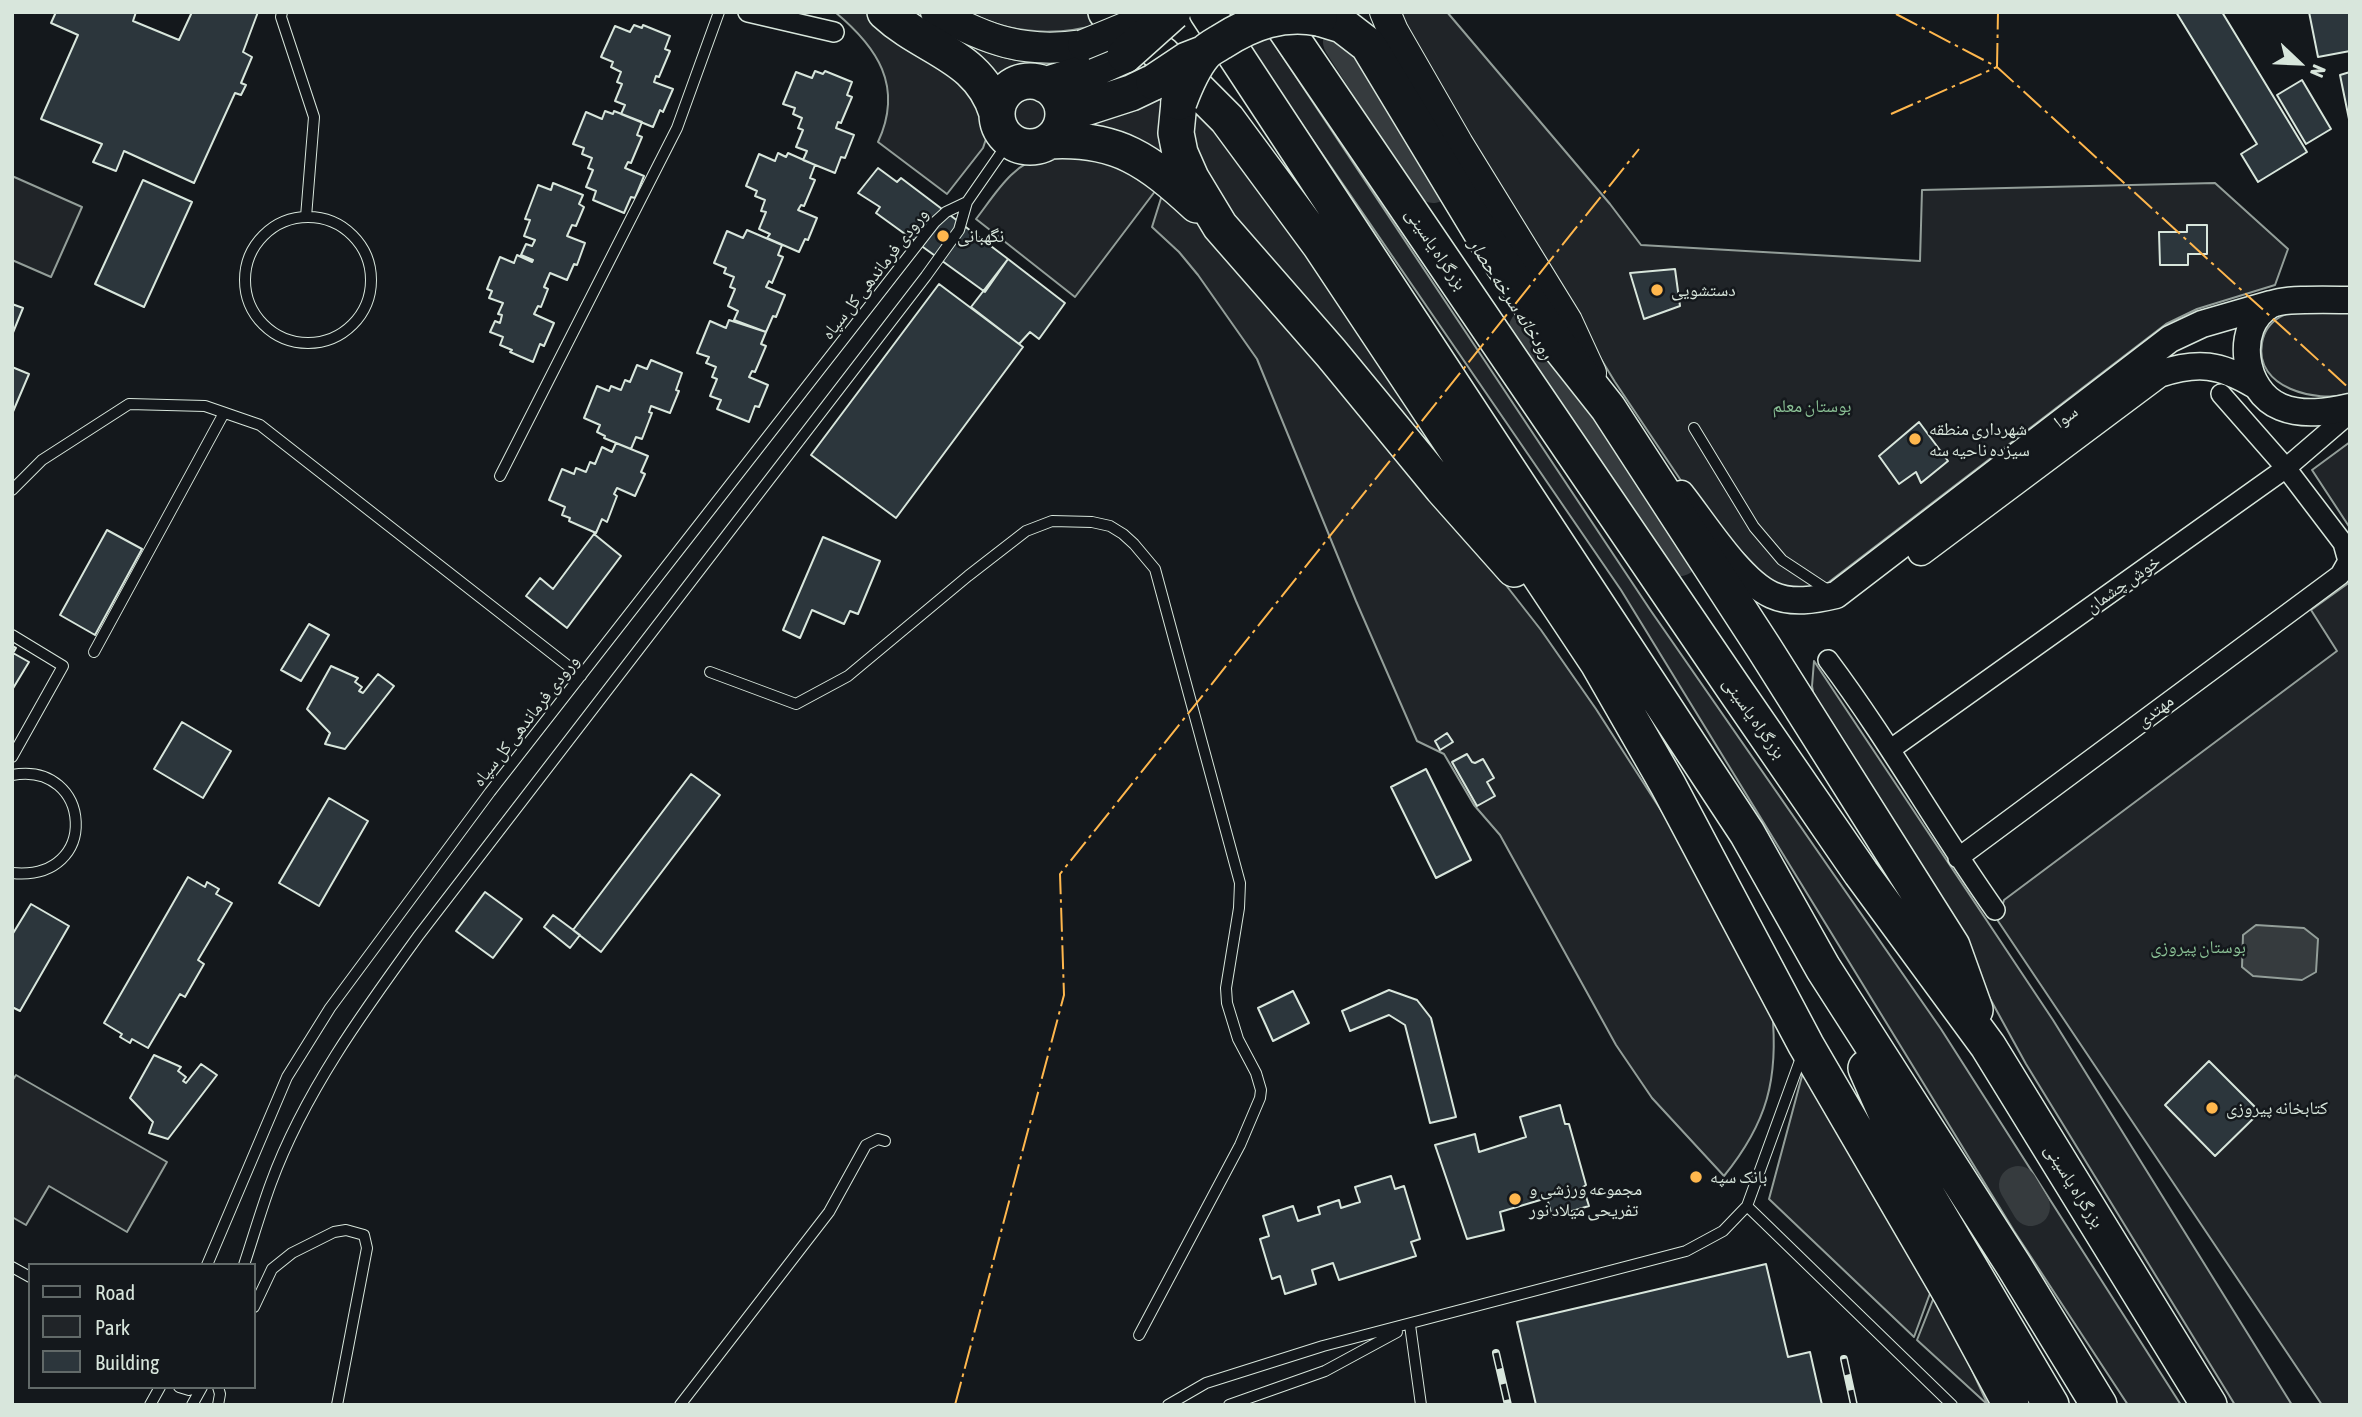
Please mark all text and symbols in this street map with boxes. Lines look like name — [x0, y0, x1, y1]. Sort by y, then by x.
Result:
north arrow — [2264, 28, 2334, 98]
text: N — [2306, 62, 2331, 81]
street label: ورودی فرماندهی کل سپاه — [817, 204, 933, 344]
street label: بزرگراه یاسینی — [1401, 204, 1471, 294]
place label: نگهبانی — [957, 225, 1004, 247]
marker: نگهبانی — [935, 228, 951, 244]
water label: رودخانه سرخه حصار — [1463, 234, 1559, 364]
place label: دستشویی — [1671, 279, 1736, 301]
marker: دستشویی — [1649, 282, 1665, 298]
park label: بوستان معلم — [1773, 395, 1851, 417]
street label: سوا — [2050, 401, 2082, 433]
place label: شهرداری منطقه سیزده ناحیه سه — [1929, 418, 2030, 460]
marker: شهرداری منطقه سیزده ناحیه سه — [1907, 431, 1923, 447]
street label: خوش چشمان — [2081, 550, 2165, 618]
street label: ورودی فرماندهی کل سپاه — [468, 651, 584, 791]
street label: بزرگراه یاسینی — [1718, 673, 1790, 763]
street label: مهتدی — [2132, 690, 2178, 732]
park label: بوستان پیروزی — [2150, 936, 2246, 958]
place label: کتابخانه پیروزی — [2226, 1097, 2328, 1119]
marker: کتابخانه پیروزی — [2204, 1100, 2220, 1116]
street label: بزرگراه یاسینی — [2040, 1140, 2108, 1232]
place label: بانک سپه — [1710, 1166, 1767, 1188]
marker: بانک سپه — [1688, 1169, 1704, 1185]
place label: مجموعه ورزشی و تفریحی میلاد نور — [1529, 1178, 1642, 1220]
marker: مجموعه ورزشی و تفریحی میلاد نور — [1507, 1191, 1523, 1207]
legend — [28, 1263, 256, 1389]
text: Road — [95, 1280, 135, 1304]
text: Park — [95, 1315, 130, 1339]
text: Building — [95, 1350, 159, 1374]

